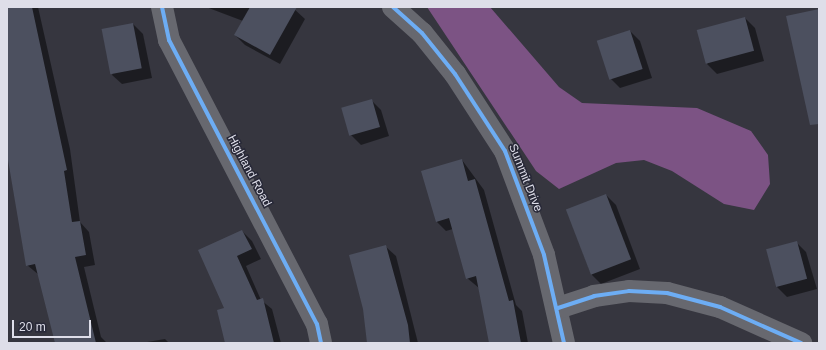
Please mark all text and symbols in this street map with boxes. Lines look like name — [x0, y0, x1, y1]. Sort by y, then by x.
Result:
street label: Highland Road — [224, 133, 274, 209]
street label: Summit Drive — [505, 142, 545, 214]
scale bar — [14, 312, 93, 338]
text: 20 m — [19, 320, 46, 334]

